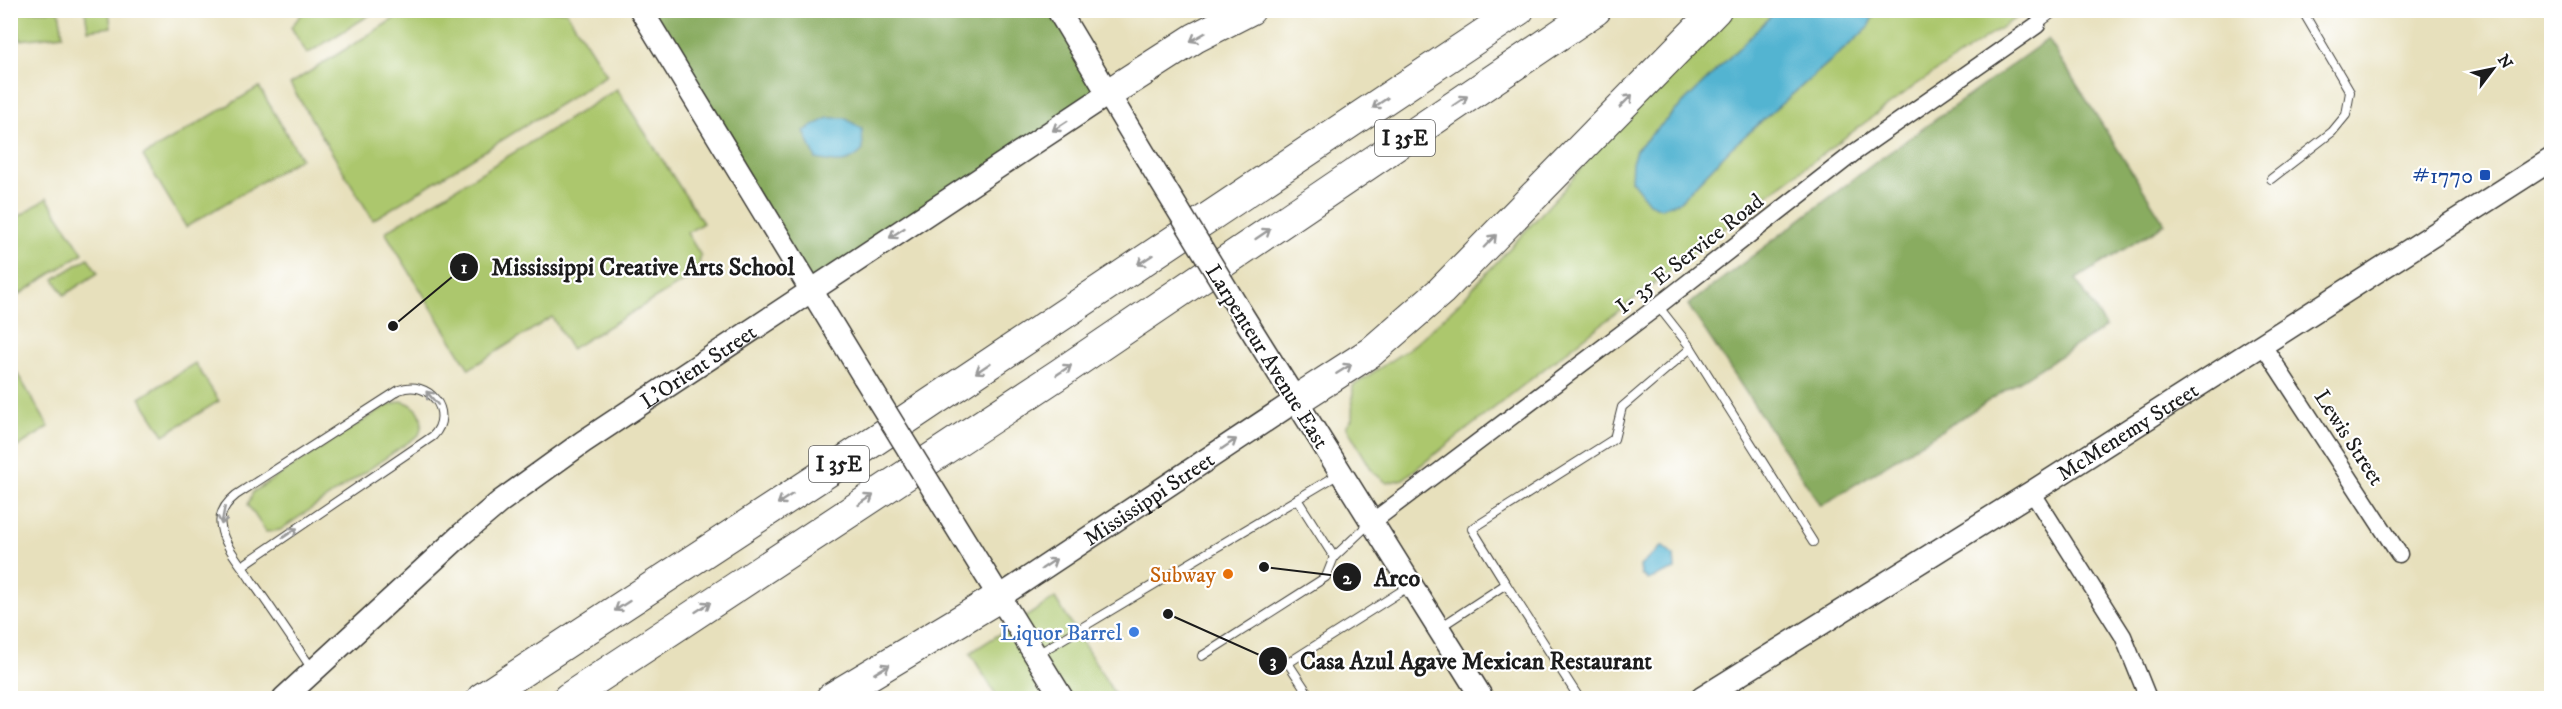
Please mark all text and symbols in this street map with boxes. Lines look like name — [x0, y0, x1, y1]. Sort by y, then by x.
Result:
one-way arrow — [1190, 31, 1207, 43]
north arrow — [2463, 39, 2523, 99]
text: N — [2493, 51, 2517, 72]
one-way arrow — [1619, 94, 1634, 109]
one-way arrow — [1451, 95, 1467, 107]
one-way arrow — [1373, 97, 1389, 109]
one-way arrow — [1052, 120, 1068, 132]
road number: I 35E — [1375, 120, 1435, 156]
place label: #1770 — [2412, 163, 2473, 190]
marker: #1770 — [2478, 168, 2492, 182]
street label: I- 35 E Service Road — [1611, 188, 1769, 320]
one-way arrow — [889, 227, 905, 239]
one-way arrow — [1254, 227, 1271, 239]
one-way arrow — [1483, 233, 1498, 248]
callout: Mississippi Creative Arts School — [449, 246, 806, 288]
text: Mississippi Creative Arts School — [491, 253, 795, 283]
one-way arrow — [1138, 254, 1154, 266]
text: 1 — [461, 257, 468, 279]
street label: Larpenteur Avenue East — [1199, 260, 1334, 454]
street label: L'Orient Street — [636, 319, 762, 415]
one-way arrow — [975, 362, 992, 374]
one-way arrow — [1335, 363, 1352, 375]
one-way arrow — [1055, 364, 1072, 376]
street label: McMenemy Street — [2052, 377, 2204, 487]
street label: Lewis Street — [2308, 385, 2390, 491]
one-way arrow — [425, 391, 439, 406]
one-way arrow — [1221, 438, 1237, 450]
road number: I 35E — [809, 446, 869, 482]
street label: Mississippi Street — [1079, 446, 1220, 552]
one-way arrow — [778, 493, 794, 505]
one-way arrow — [857, 494, 874, 506]
one-way arrow — [217, 505, 228, 525]
one-way arrow — [281, 527, 298, 539]
callout: Arco — [1332, 556, 1432, 598]
one-way arrow — [1041, 558, 1057, 570]
place label: Subway — [1150, 562, 1217, 589]
text: Arco — [1373, 564, 1420, 594]
marker: Subway — [1221, 567, 1235, 581]
text: 2 — [1343, 568, 1353, 590]
one-way arrow — [615, 600, 631, 612]
one-way arrow — [694, 601, 711, 613]
place label: Liquor Barrel — [1000, 620, 1122, 647]
marker: Liquor Barrel — [1127, 625, 1141, 639]
callout: Casa Azul Agave Mexican Restaurant — [1258, 640, 1664, 682]
text: Casa Azul Agave Mexican Restaurant — [1300, 647, 1652, 677]
text: 3 — [1270, 651, 1277, 673]
one-way arrow — [873, 663, 890, 675]

